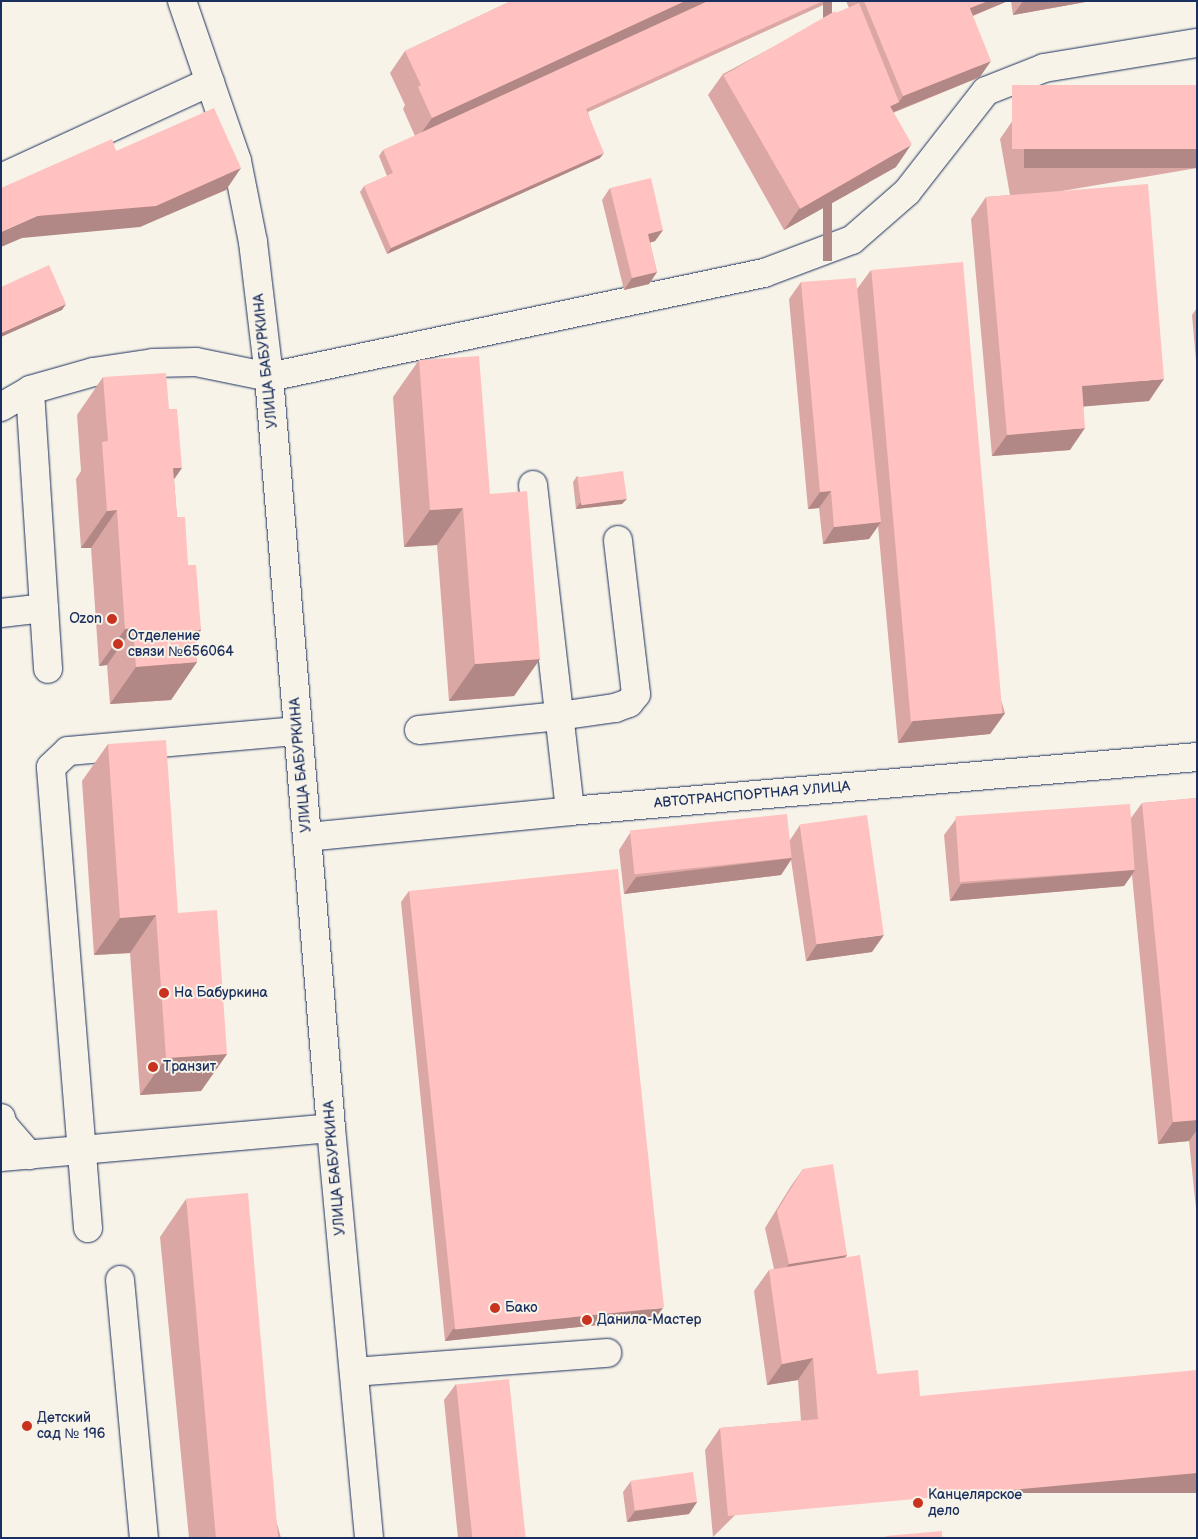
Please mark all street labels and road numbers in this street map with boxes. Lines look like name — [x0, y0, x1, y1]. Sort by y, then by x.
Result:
street label: УЛИЦА БАБУРКИНА — [251, 293, 281, 429]
street label: УЛИЦА БАБУРКИНА — [287, 697, 315, 833]
street label: АВТОТРАНСПОРТНАЯ УЛИЦА — [653, 778, 851, 812]
street label: УЛИЦА БАБУРКИНА — [321, 1100, 349, 1236]

